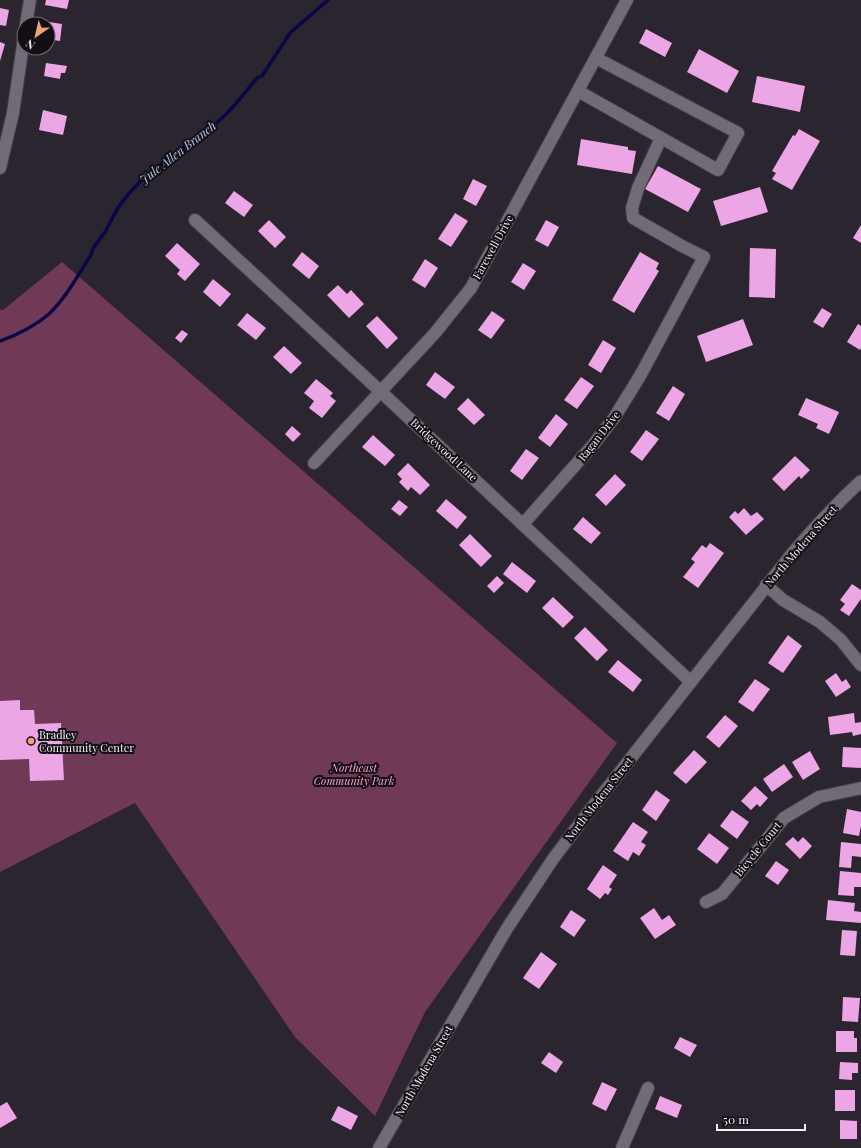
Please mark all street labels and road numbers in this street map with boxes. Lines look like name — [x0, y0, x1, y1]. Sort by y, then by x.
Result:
street label: Farewell Drive — [469, 211, 517, 282]
street label: Ragan Drive — [574, 407, 623, 464]
street label: Bridgewood Lane — [408, 415, 481, 485]
street label: North Modena Street — [761, 502, 840, 590]
street label: North Modena Street — [561, 753, 636, 844]
street label: Bicycle Court — [731, 818, 784, 879]
street label: North Modena Street — [391, 1022, 456, 1119]

